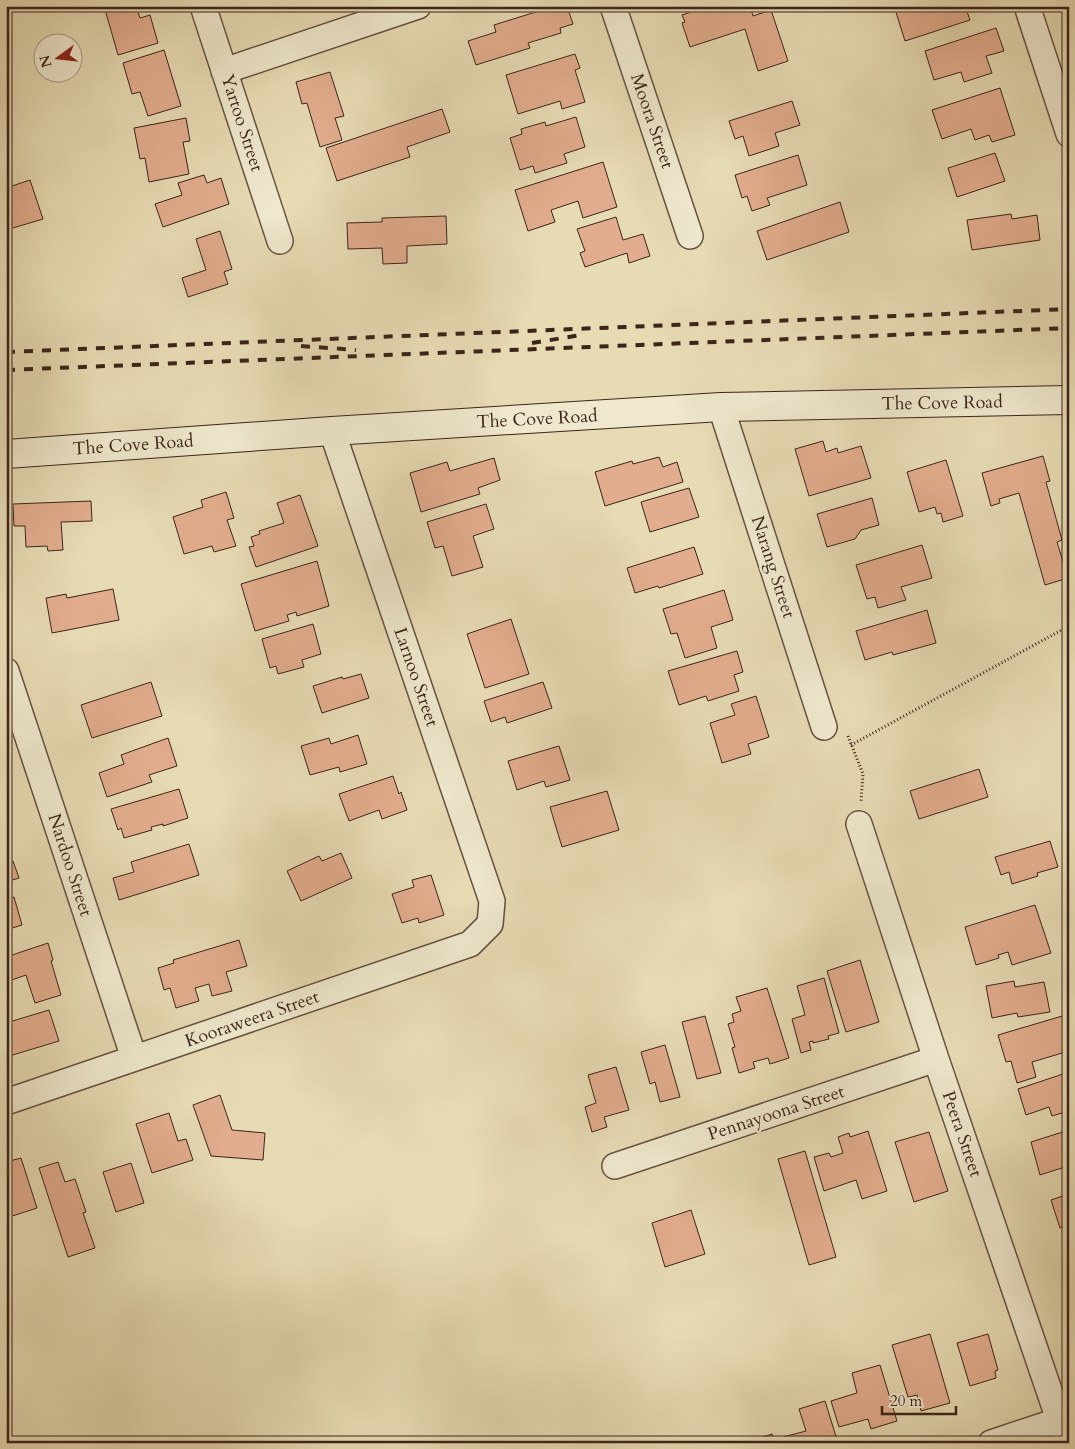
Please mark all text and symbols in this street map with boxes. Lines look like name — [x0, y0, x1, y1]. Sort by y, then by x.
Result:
north arrow — [32, 32, 82, 82]
text: N — [35, 53, 57, 70]
street label: Moora Street — [624, 70, 680, 172]
street label: Yartoo Street — [214, 71, 270, 175]
street label: The Cove Road — [881, 389, 1003, 417]
street label: The Cove Road — [476, 403, 599, 435]
street label: The Cove Road — [72, 428, 195, 462]
street label: Narang Street — [745, 513, 801, 622]
street label: Larnoo Street — [387, 624, 445, 730]
street label: Nardoo Street — [42, 810, 98, 920]
street label: Kooraweera Street — [182, 984, 323, 1054]
street label: Pennayoona Street — [705, 1079, 848, 1147]
street label: Peera Street — [936, 1088, 988, 1181]
scale bar — [882, 1384, 956, 1416]
text: 20 m — [890, 1391, 922, 1411]

